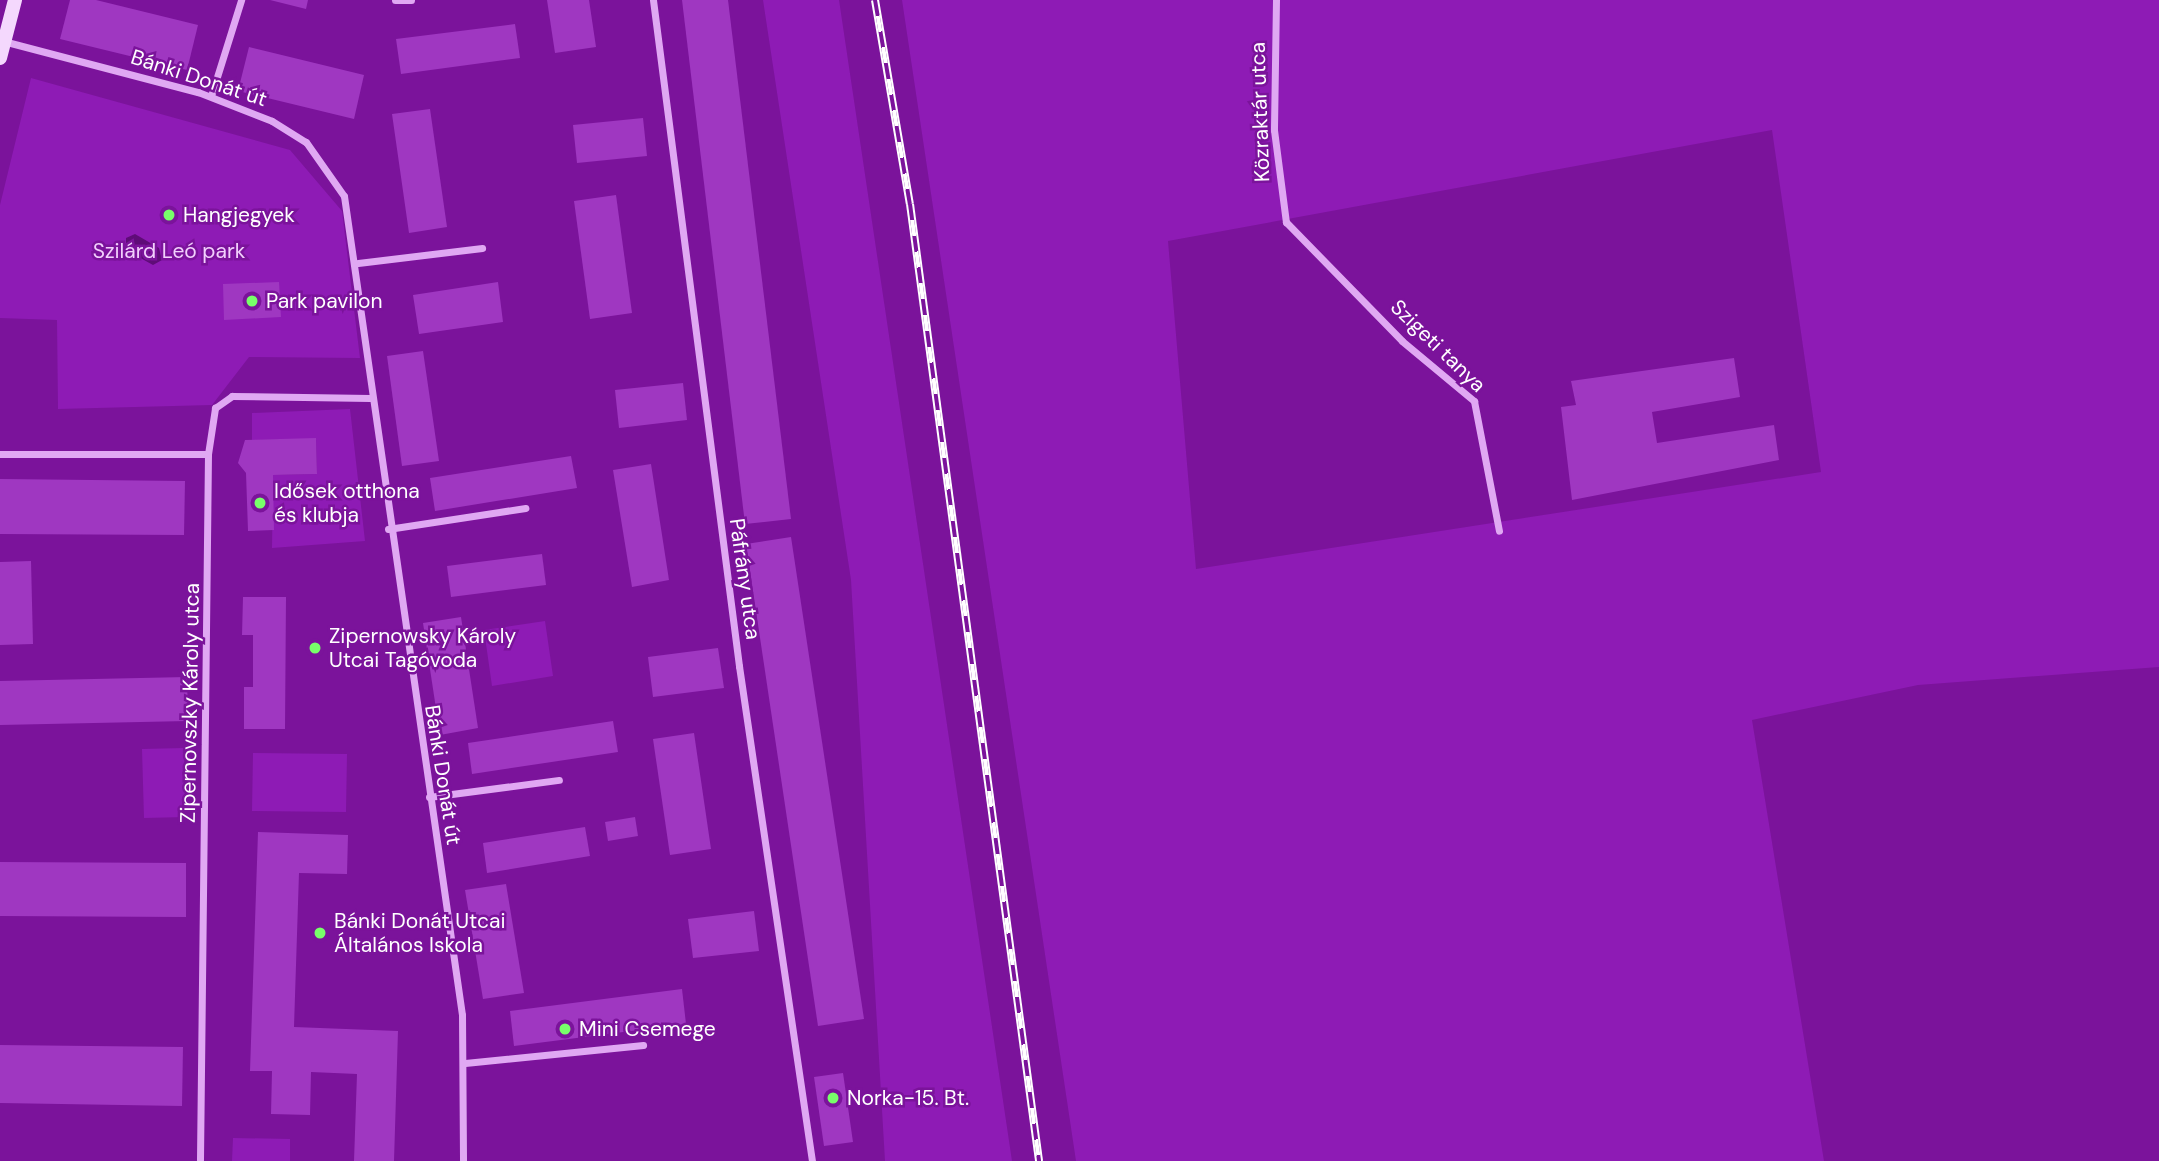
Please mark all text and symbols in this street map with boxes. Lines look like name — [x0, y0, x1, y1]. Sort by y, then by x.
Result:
street label: Közraktár utca — [1245, 42, 1275, 182]
street label: Bánki Donát út — [128, 44, 270, 112]
place label: Hangjegyek — [183, 202, 295, 228]
marker: Hangjegyek — [161, 207, 177, 223]
park label: Szilárd Leó park — [93, 238, 245, 264]
place label: Park pavilon — [266, 288, 383, 314]
marker: Park pavilon — [244, 293, 260, 309]
street label: Szigeti tanya — [1385, 294, 1491, 398]
place label: Idősek otthona és klubja — [274, 478, 420, 528]
marker: Idősek otthona és klubja — [252, 495, 268, 511]
street label: Páfrány utca — [724, 517, 766, 641]
street label: Zipernovszky Károly utca — [175, 583, 205, 823]
place label: Zipernowsky Károly Utcai Tagóvoda — [329, 623, 516, 673]
marker: Zipernowsky Károly Utcai Tagóvoda — [307, 640, 323, 656]
street label: Bánki Donát út — [419, 703, 467, 847]
place label: Bánki Donát Utcai Általános Iskola — [334, 908, 505, 958]
marker: Bánki Donát Utcai Általános Iskola — [312, 925, 328, 941]
place label: Mini Csemege — [579, 1016, 716, 1042]
marker: Mini Csemege — [557, 1021, 573, 1037]
place label: Norka-15. Bt. — [847, 1085, 969, 1111]
marker: Norka-15. Bt. — [825, 1090, 841, 1106]

